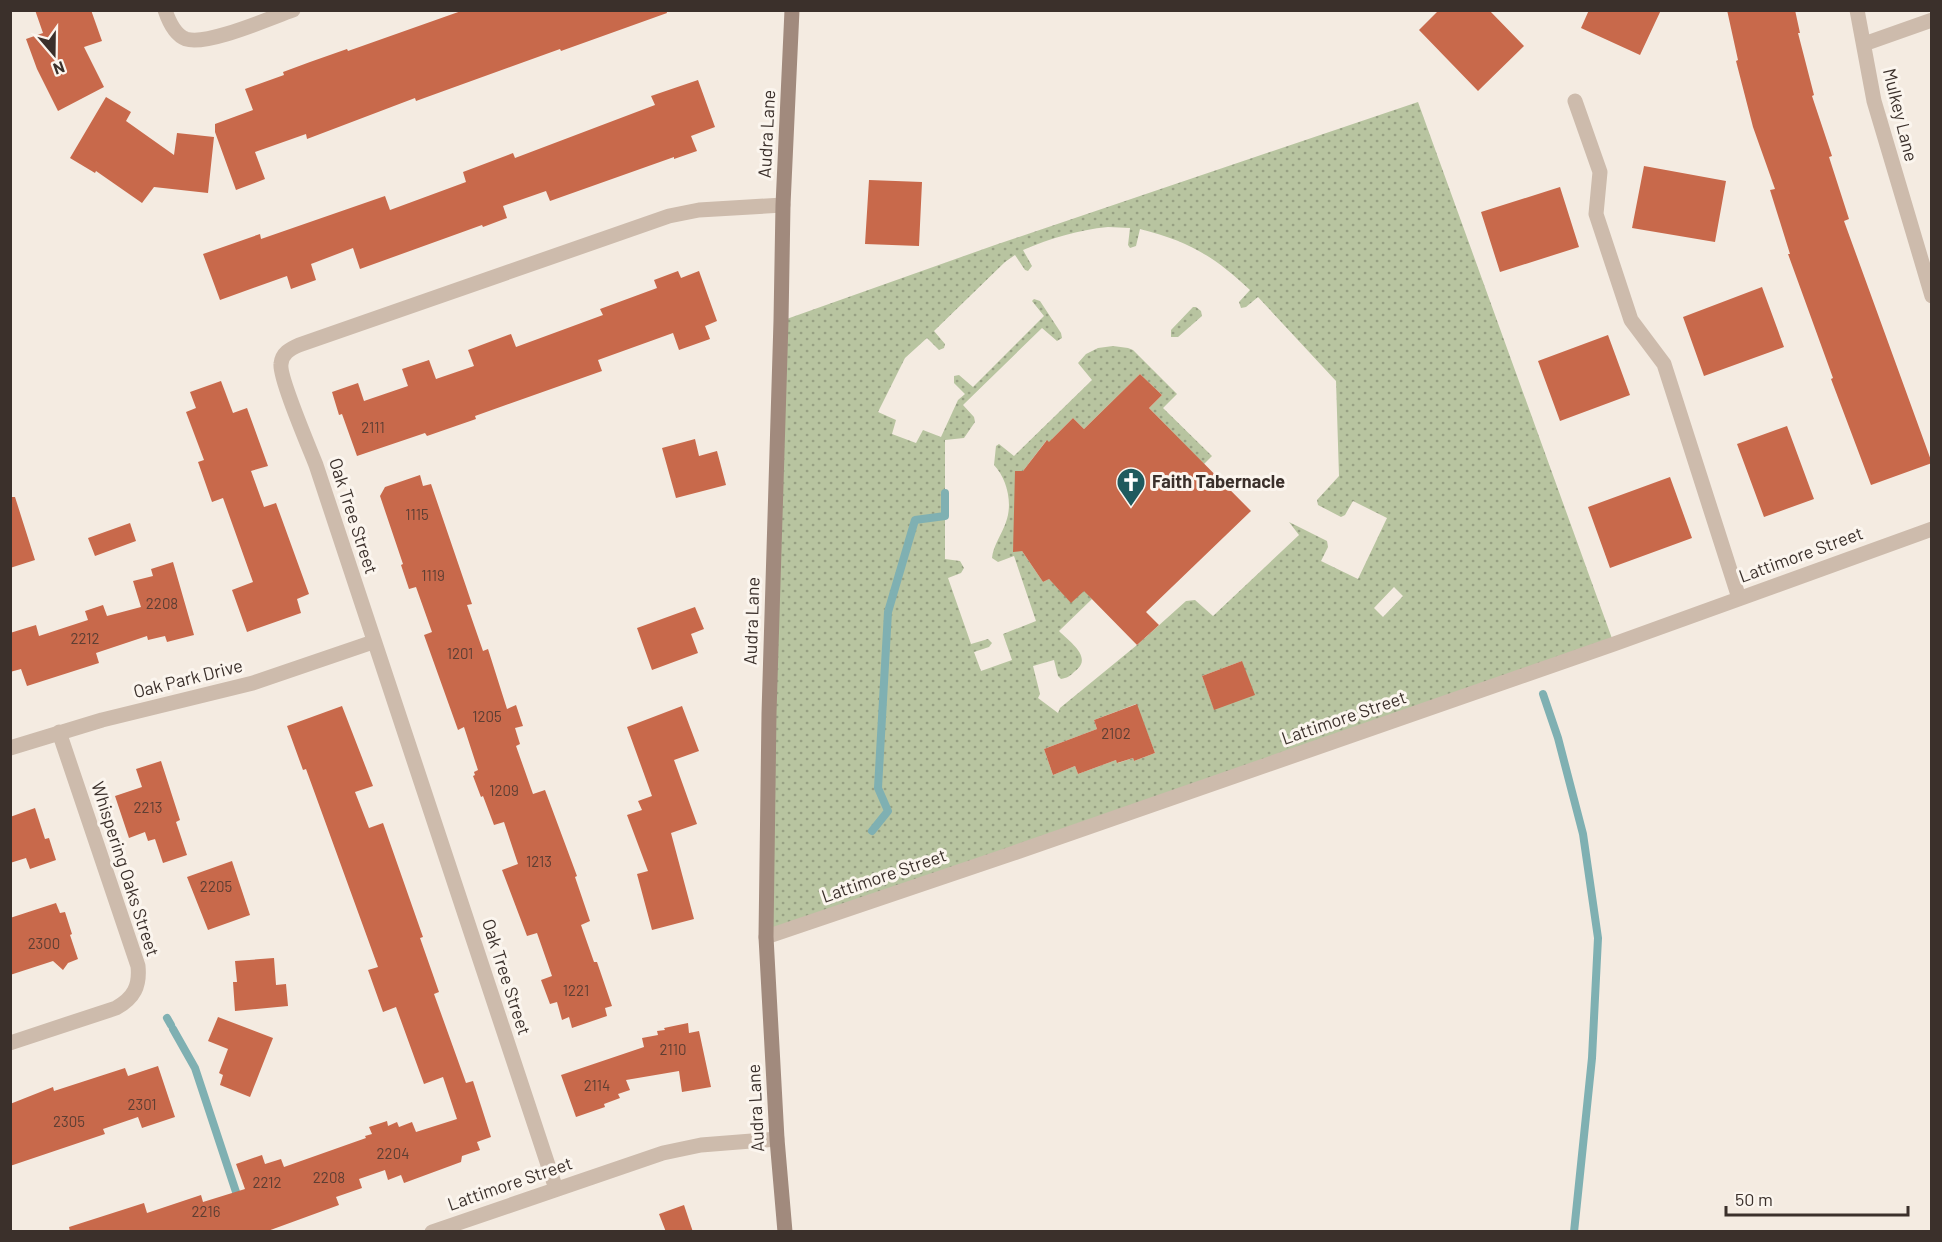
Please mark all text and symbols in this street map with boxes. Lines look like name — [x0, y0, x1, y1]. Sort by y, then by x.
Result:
north arrow — [24, 24, 84, 84]
text: N — [51, 58, 68, 79]
street label: Mulkey Lane — [1879, 66, 1923, 164]
street label: Audra Lane — [753, 89, 779, 179]
house number: 2111 — [361, 418, 385, 436]
street label: Oak Tree Street — [325, 455, 383, 576]
church icon: Faith Tabernacle — [1115, 466, 1147, 508]
place label: Faith Tabernacle — [1152, 470, 1285, 492]
house number: 1115 — [405, 505, 429, 523]
street label: Lattimore Street — [1736, 521, 1866, 587]
house number: 1119 — [421, 566, 445, 584]
street label: Audra Lane — [738, 576, 764, 665]
house number: 2208 — [146, 594, 178, 612]
house number: 2212 — [70, 629, 100, 647]
house number: 1201 — [447, 644, 473, 662]
street label: Oak Park Drive — [131, 654, 245, 702]
street label: Lattimore Street — [1278, 685, 1409, 749]
house number: 1205 — [472, 707, 502, 725]
house number: 2102 — [1101, 724, 1131, 742]
street label: Whispering Oaks Street — [87, 778, 165, 959]
house number: 1209 — [489, 781, 519, 799]
house number: 2213 — [134, 798, 162, 816]
street label: Lattimore Street — [818, 843, 949, 907]
house number: 1213 — [526, 852, 552, 870]
house number: 2205 — [200, 877, 232, 895]
street label: Oak Tree Street — [478, 916, 536, 1037]
house number: 2300 — [28, 934, 60, 952]
house number: 1221 — [563, 981, 589, 999]
house number: 2110 — [660, 1040, 686, 1058]
street label: Audra Lane — [742, 1063, 768, 1153]
house number: 2114 — [584, 1076, 610, 1094]
house number: 2301 — [128, 1095, 156, 1113]
house number: 2305 — [53, 1112, 85, 1130]
house number: 2204 — [377, 1144, 409, 1162]
street label: Lattimore Street — [444, 1151, 575, 1215]
house number: 2208 — [313, 1168, 345, 1186]
house number: 2212 — [252, 1173, 282, 1191]
scale bar — [1726, 1179, 1908, 1217]
text: 50 m — [1735, 1188, 1773, 1210]
house number: 2216 — [192, 1202, 220, 1220]

